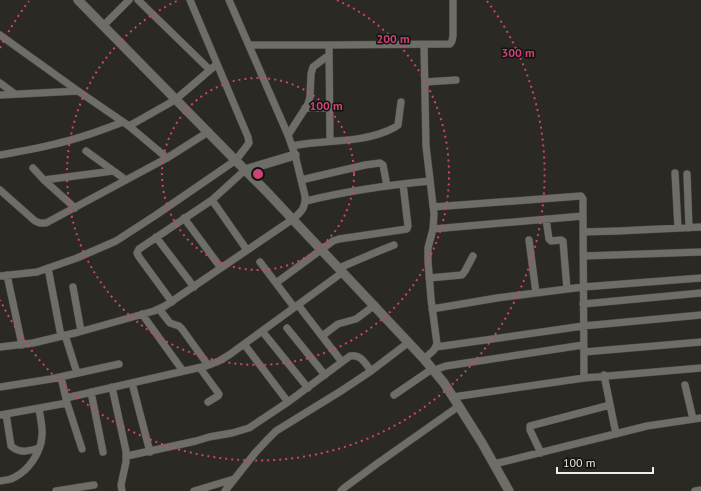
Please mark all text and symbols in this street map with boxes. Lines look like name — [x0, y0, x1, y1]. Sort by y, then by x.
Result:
text: 200 m — [376, 31, 410, 46]
text: 300 m — [501, 45, 535, 60]
text: 100 m — [309, 98, 343, 113]
centre of rings — [251, 167, 265, 181]
scale bar — [557, 449, 653, 475]
text: 100 m — [563, 455, 596, 470]

